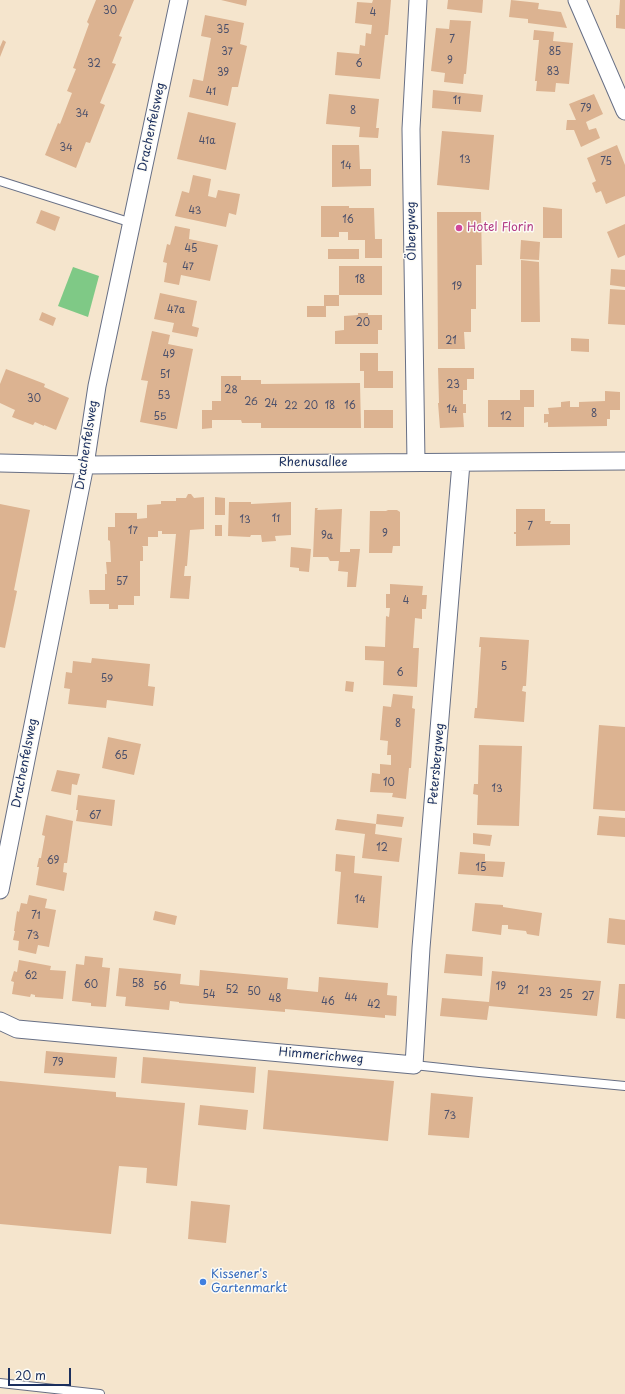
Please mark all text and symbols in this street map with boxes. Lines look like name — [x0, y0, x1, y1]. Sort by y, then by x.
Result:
house number: 30 — [103, 5, 117, 17]
house number: 4 — [370, 7, 376, 19]
house number: 35 — [217, 24, 229, 36]
house number: 7 — [449, 34, 455, 46]
house number: 37 — [221, 46, 233, 58]
house number: 85 — [549, 46, 561, 58]
house number: 9 — [447, 55, 453, 67]
house number: 32 — [87, 58, 101, 70]
house number: 6 — [355, 58, 363, 70]
house number: 83 — [547, 66, 559, 78]
house number: 39 — [217, 67, 229, 79]
street label: Drachenfelsweg — [136, 81, 168, 173]
house number: 41 — [206, 86, 216, 98]
house number: 11 — [453, 95, 461, 107]
house number: 79 — [580, 103, 592, 115]
house number: 8 — [350, 105, 356, 117]
house number: 34 — [75, 108, 89, 120]
house number: 41a — [199, 135, 215, 147]
house number: 34 — [59, 142, 73, 154]
house number: 13 — [459, 154, 471, 166]
house number: 75 — [600, 156, 612, 168]
house number: 14 — [340, 160, 352, 172]
street label: Ölbergweg — [404, 201, 420, 261]
house number: 43 — [189, 205, 201, 217]
house number: 16 — [342, 214, 354, 226]
place label: Hotel Florin — [467, 221, 534, 235]
marker: Hotel Florin — [454, 223, 464, 233]
house number: 45 — [185, 243, 197, 255]
house number: 47 — [182, 261, 194, 273]
house number: 18 — [355, 274, 365, 286]
house number: 19 — [452, 281, 462, 293]
house number: 47a — [167, 304, 185, 316]
house number: 20 — [356, 317, 370, 329]
house number: 21 — [445, 335, 457, 347]
house number: 49 — [163, 349, 175, 361]
house number: 51 — [160, 369, 170, 381]
house number: 23 — [446, 379, 460, 391]
house number: 28 — [224, 384, 238, 396]
house number: 53 — [158, 390, 170, 402]
house number: 30 — [27, 393, 41, 405]
house number: 26 — [244, 396, 258, 408]
house number: 24 — [264, 398, 278, 410]
street label: Drachenfelsweg — [73, 399, 101, 491]
house number: 22 — [284, 400, 298, 412]
house number: 20 — [304, 400, 318, 412]
house number: 18 — [325, 400, 335, 412]
house number: 16 — [344, 400, 356, 412]
house number: 14 — [446, 404, 458, 416]
house number: 8 — [591, 408, 597, 420]
house number: 55 — [154, 411, 166, 423]
house number: 12 — [500, 411, 512, 423]
street label: Rhenusallee — [279, 456, 347, 470]
house number: 11 — [272, 513, 280, 525]
house number: 13 — [239, 514, 251, 526]
house number: 7 — [527, 521, 533, 533]
house number: 17 — [128, 525, 138, 537]
house number: 9 — [382, 528, 388, 540]
house number: 9a — [321, 530, 333, 542]
house number: 57 — [116, 576, 128, 588]
house number: 4 — [403, 595, 409, 607]
house number: 5 — [501, 661, 507, 673]
house number: 6 — [396, 667, 404, 679]
house number: 59 — [101, 673, 113, 685]
street label: Drachenfelsweg — [9, 717, 41, 809]
house number: 8 — [395, 718, 401, 730]
street label: Petersbergweg — [426, 722, 448, 806]
house number: 65 — [114, 750, 128, 762]
house number: 10 — [383, 777, 395, 789]
house number: 13 — [491, 783, 503, 795]
house number: 67 — [89, 810, 101, 822]
house number: 12 — [376, 842, 388, 854]
house number: 69 — [47, 855, 59, 867]
house number: 15 — [476, 862, 486, 874]
house number: 14 — [354, 894, 366, 906]
house number: 71 — [31, 910, 41, 922]
house number: 73 — [27, 930, 39, 942]
house number: 62 — [24, 970, 38, 982]
house number: 58 — [132, 978, 144, 990]
house number: 60 — [84, 979, 98, 991]
house number: 56 — [153, 981, 167, 993]
house number: 19 — [496, 981, 506, 993]
house number: 52 — [225, 984, 239, 996]
house number: 21 — [517, 985, 529, 997]
house number: 50 — [247, 986, 261, 998]
house number: 23 — [538, 987, 552, 999]
house number: 54 — [202, 989, 216, 1001]
house number: 25 — [559, 989, 573, 1001]
house number: 27 — [582, 991, 594, 1003]
house number: 44 — [344, 992, 358, 1004]
house number: 48 — [269, 993, 281, 1005]
house number: 46 — [321, 996, 335, 1008]
house number: 42 — [367, 999, 381, 1011]
street label: Himmerichweg — [278, 1045, 364, 1067]
house number: 79 — [52, 1057, 64, 1069]
house number: 73 — [444, 1110, 456, 1122]
place label: Kissener's Gartenmarkt — [211, 1268, 287, 1296]
marker: Kissener's Gartenmarkt — [198, 1277, 208, 1287]
scale bar — [10, 1360, 73, 1386]
text: 20 m — [15, 1366, 46, 1384]

